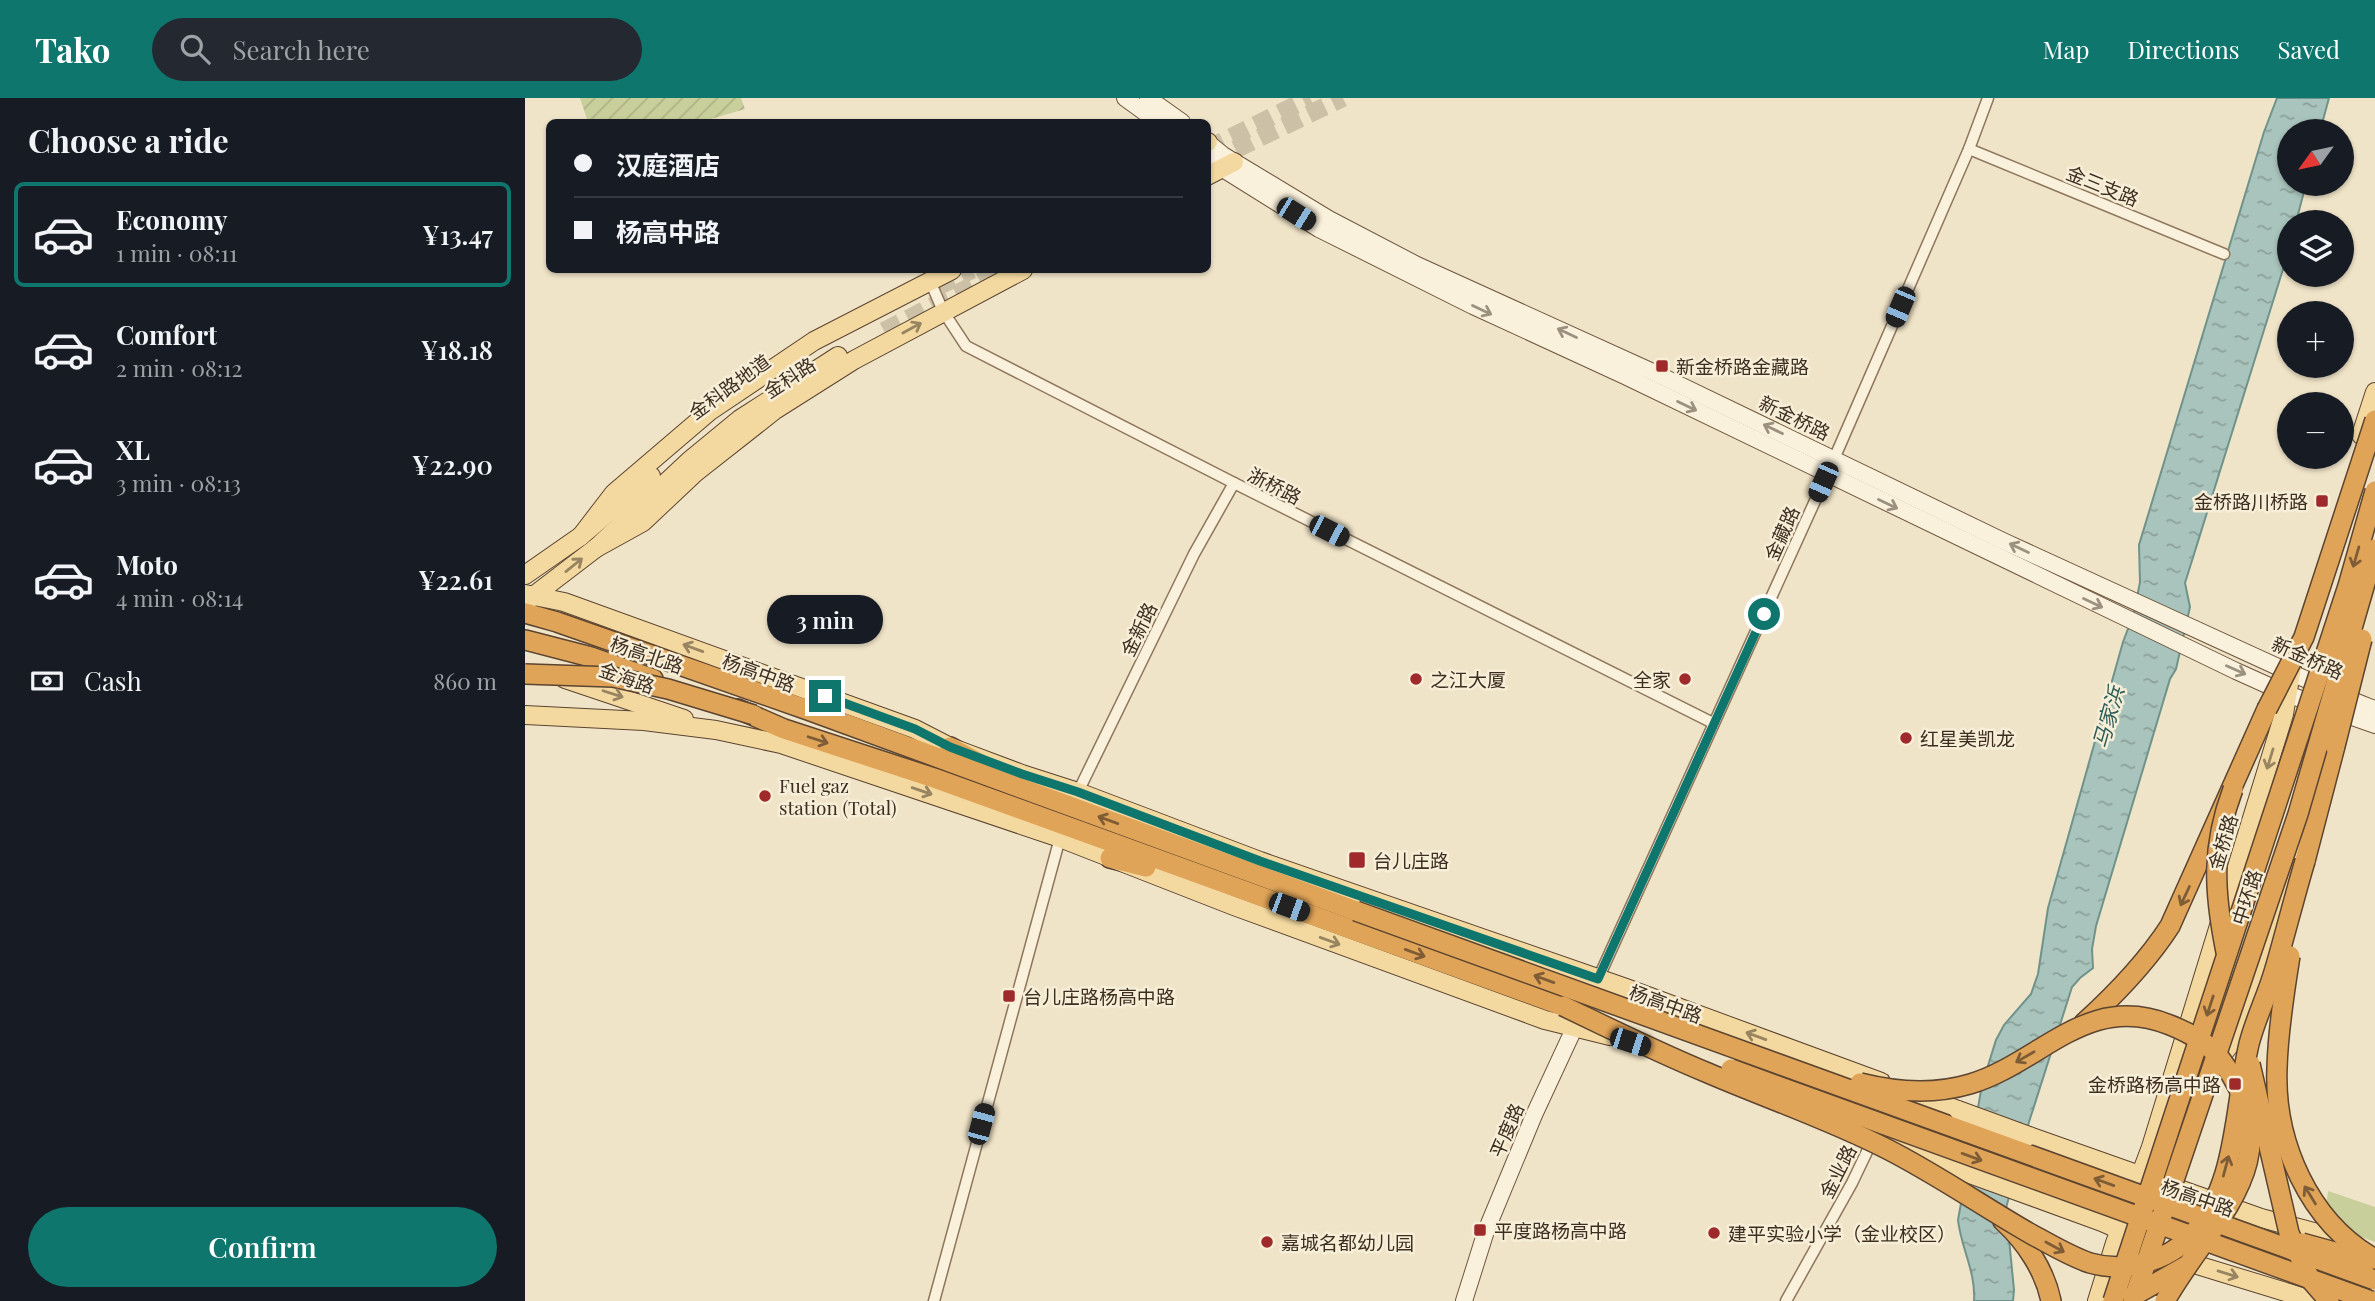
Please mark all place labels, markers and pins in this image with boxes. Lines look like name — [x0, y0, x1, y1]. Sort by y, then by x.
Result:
place label: 新金桥路金藏路 — [1676, 353, 1809, 379]
marker: 新金桥路金藏路 — [1654, 358, 1670, 374]
place label: 金桥路川桥路 — [2194, 488, 2308, 514]
marker: 金桥路川桥路 — [2314, 493, 2330, 509]
place label: 之江大厦 — [1430, 666, 1506, 692]
place label: 全家 — [1633, 666, 1671, 692]
marker: 之江大厦 — [1408, 671, 1424, 687]
marker: 全家 — [1677, 671, 1693, 687]
place label: 红星美凯龙 — [1920, 725, 2015, 751]
marker: 红星美凯龙 — [1898, 730, 1914, 746]
place label: Fuel gaz station (Total) — [779, 772, 897, 820]
marker: Fuel gaz station (Total) — [757, 788, 773, 804]
place label: 台儿庄路 — [1373, 847, 1449, 873]
marker: 台儿庄路 — [1347, 850, 1367, 870]
place label: 台儿庄路杨高中路 — [1023, 983, 1175, 1009]
marker: 台儿庄路杨高中路 — [1001, 988, 1017, 1004]
place label: 金桥路杨高中路 — [2088, 1071, 2221, 1097]
marker: 金桥路杨高中路 — [2227, 1076, 2243, 1092]
place label: 平度路杨高中路 — [1494, 1217, 1627, 1243]
place label: 建平实验小学（金业校区） — [1728, 1220, 1956, 1246]
marker: 平度路杨高中路 — [1472, 1222, 1488, 1238]
marker: 建平实验小学（金业校区） — [1706, 1225, 1722, 1241]
place label: 嘉城名都幼儿园 — [1281, 1229, 1414, 1255]
marker: 嘉城名都幼儿园 — [1259, 1234, 1275, 1250]

